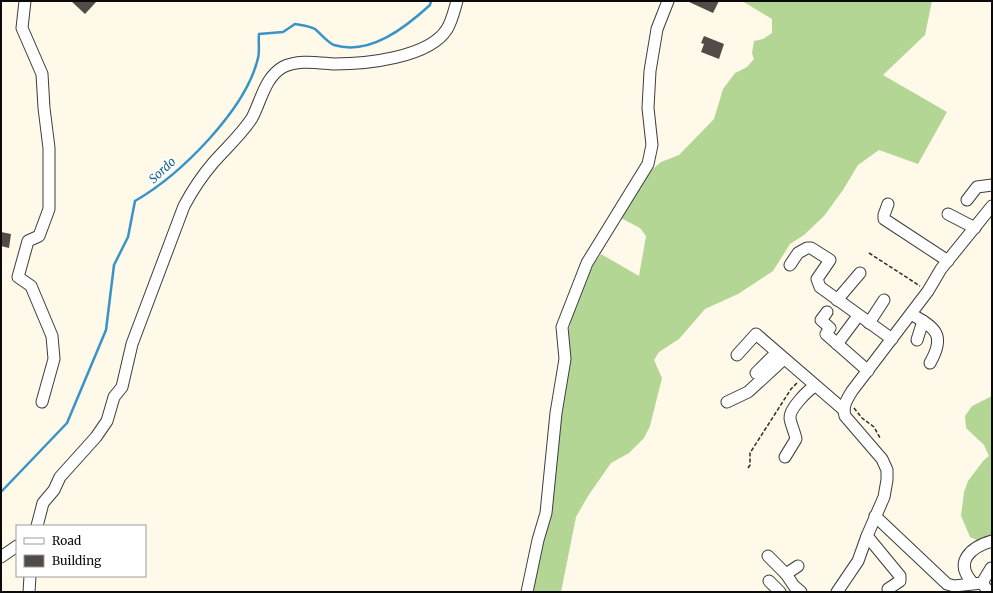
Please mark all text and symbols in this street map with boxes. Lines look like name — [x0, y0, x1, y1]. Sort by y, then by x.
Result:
water label: Sordo — [145, 154, 179, 186]
legend — [16, 525, 146, 577]
text: Road — [52, 533, 81, 548]
text: Building — [52, 553, 102, 568]

